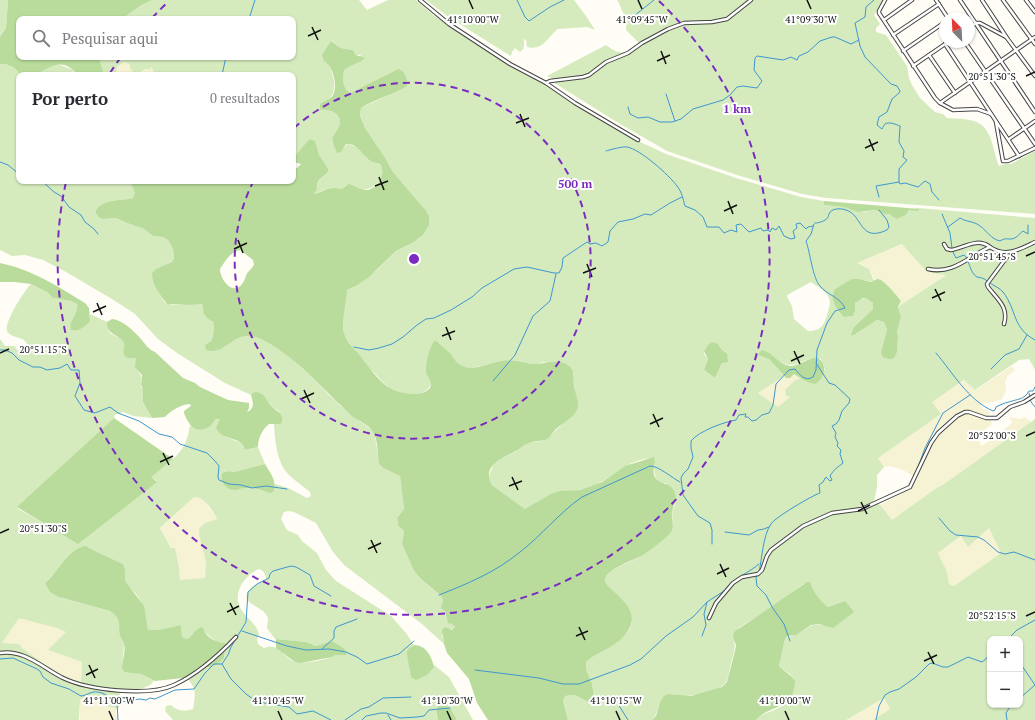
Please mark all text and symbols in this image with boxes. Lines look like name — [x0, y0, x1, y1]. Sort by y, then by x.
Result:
north arrow — [939, 12, 975, 48]
text: 41°10'00"W — [447, 13, 499, 26]
text: 41°09'45"W — [616, 13, 668, 26]
text: 41°09'30"W — [785, 13, 837, 26]
search box — [16, 16, 296, 60]
icon: search — [30, 27, 52, 49]
text: Pesquisar aqui — [62, 28, 158, 48]
text: 20°51'30"S — [968, 70, 1016, 83]
text: Por perto — [32, 87, 108, 110]
text: 0 resultados — [210, 89, 280, 107]
text: 1 km — [723, 101, 751, 116]
text: 500 m — [558, 176, 592, 191]
text: 20°51'45"S — [968, 250, 1016, 263]
centre of rings — [407, 252, 421, 266]
text: 20°51'15"S — [19, 343, 67, 356]
text: 20°52'00"S — [968, 429, 1016, 442]
text: 20°51'30"S — [19, 522, 67, 535]
text: 20°52'15"S — [968, 609, 1016, 622]
map controls — [987, 636, 1023, 708]
button: + — [987, 636, 1023, 672]
button: − — [987, 672, 1023, 708]
text: 41°11'00"W — [83, 694, 135, 707]
text: 41°10'45"W — [252, 694, 304, 707]
text: 41°10'30"W — [421, 694, 473, 707]
text: 41°10'15"W — [590, 694, 642, 707]
text: 41°10'00"W — [759, 694, 811, 707]

